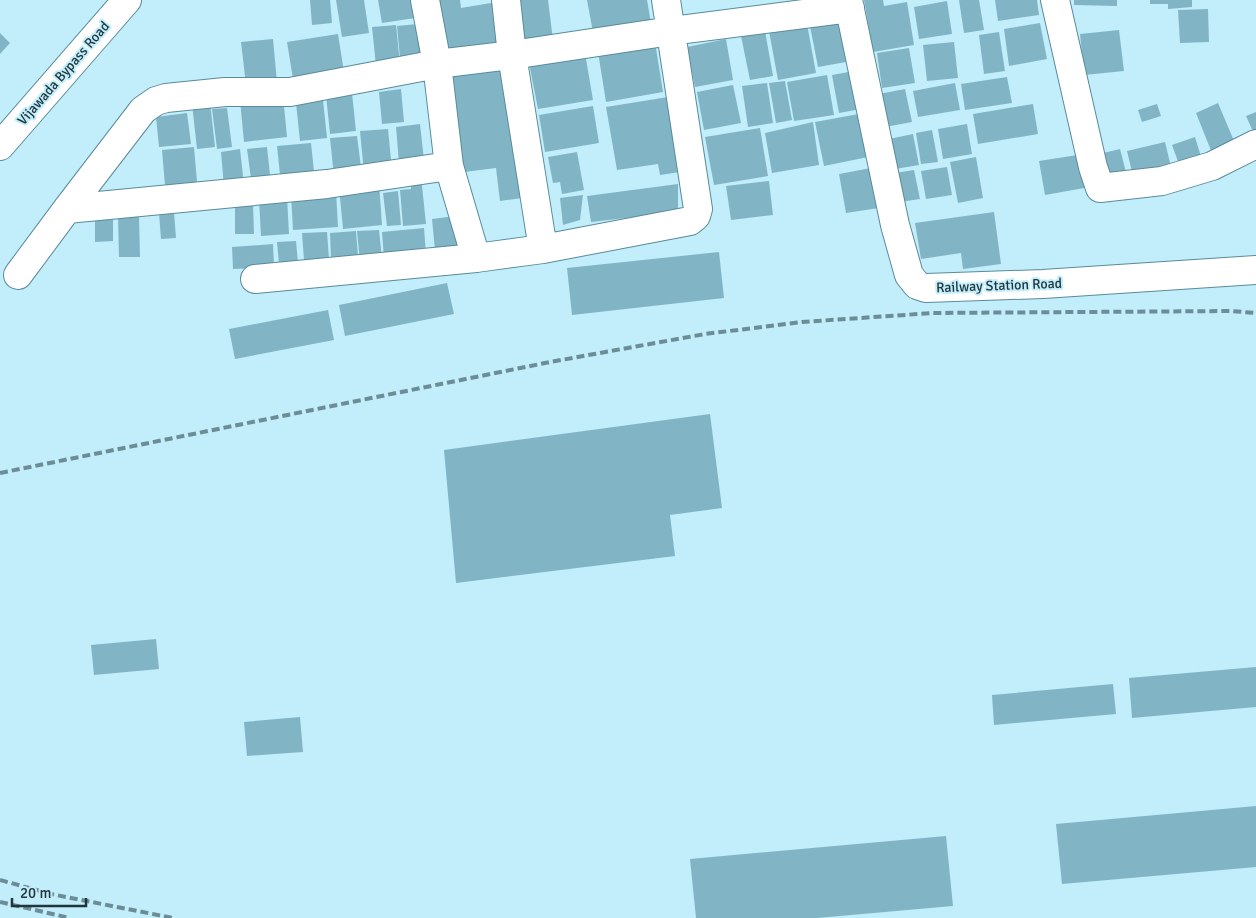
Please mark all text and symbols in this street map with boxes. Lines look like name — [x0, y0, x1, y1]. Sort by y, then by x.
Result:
street label: Vijawada Bypass Road — [14, 18, 113, 129]
street label: Railway Station Road — [936, 275, 1062, 296]
scale bar — [12, 876, 86, 908]
text: 20 m — [20, 884, 51, 902]

